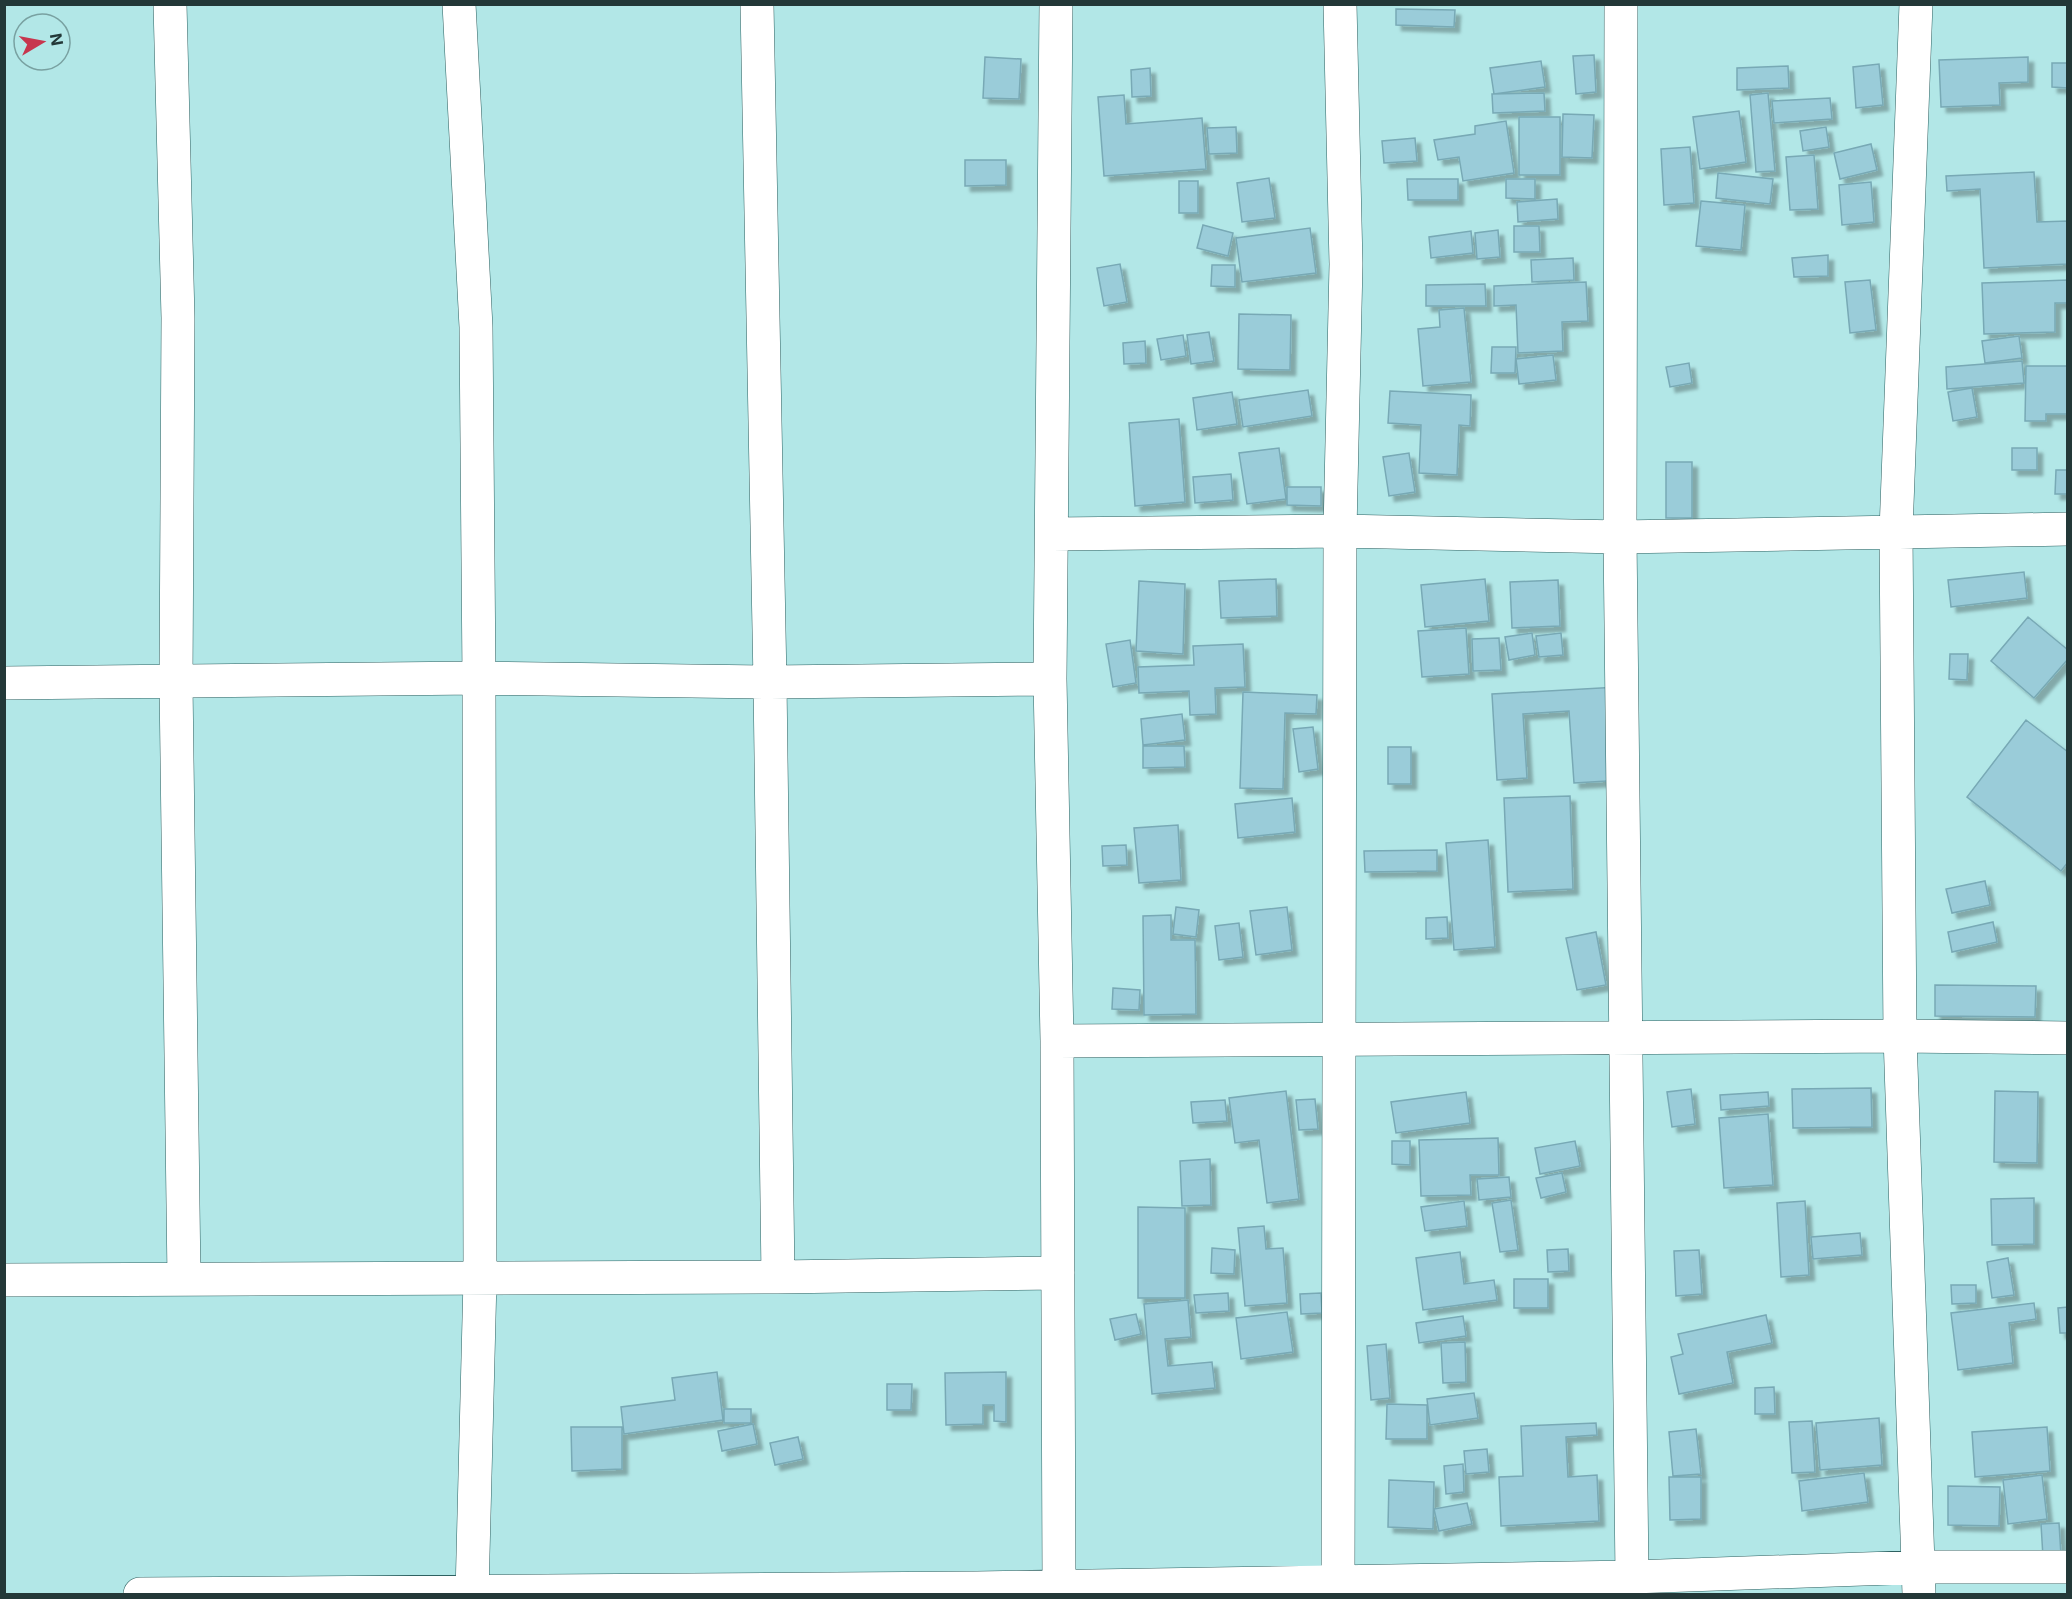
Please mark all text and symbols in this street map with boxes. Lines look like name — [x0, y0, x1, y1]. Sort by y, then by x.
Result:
north arrow — [12, 12, 72, 72]
text: N — [46, 32, 68, 47]

